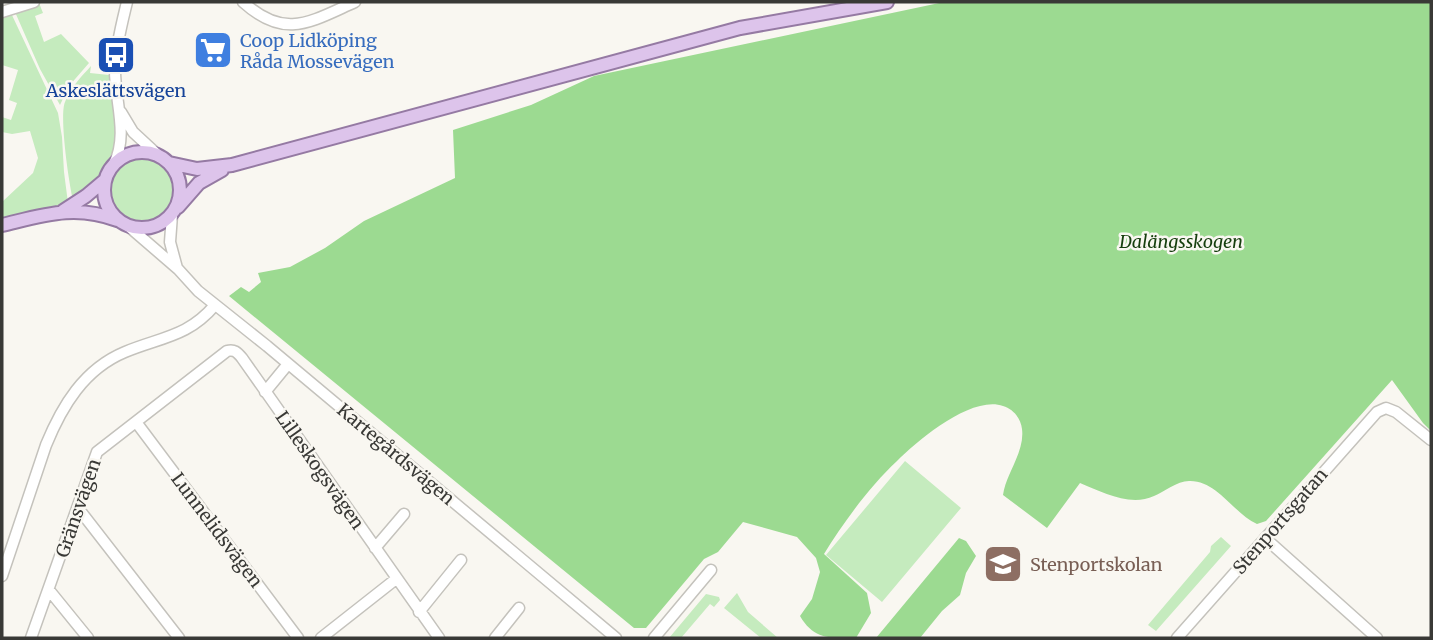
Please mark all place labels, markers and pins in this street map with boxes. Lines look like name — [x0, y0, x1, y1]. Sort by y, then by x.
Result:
supermarket icon: Coop Lidköping Råda Mossevägen — [192, 29, 234, 71]
place label: Coop Lidköping Råda Mossevägen — [240, 29, 395, 73]
bus stop icon: Askeslättsvägen — [95, 34, 137, 76]
place label: Askeslättsvägen — [45, 79, 186, 102]
school or university icon: Stenportskolan — [982, 543, 1024, 585]
place label: Stenportskolan — [1030, 553, 1163, 576]

